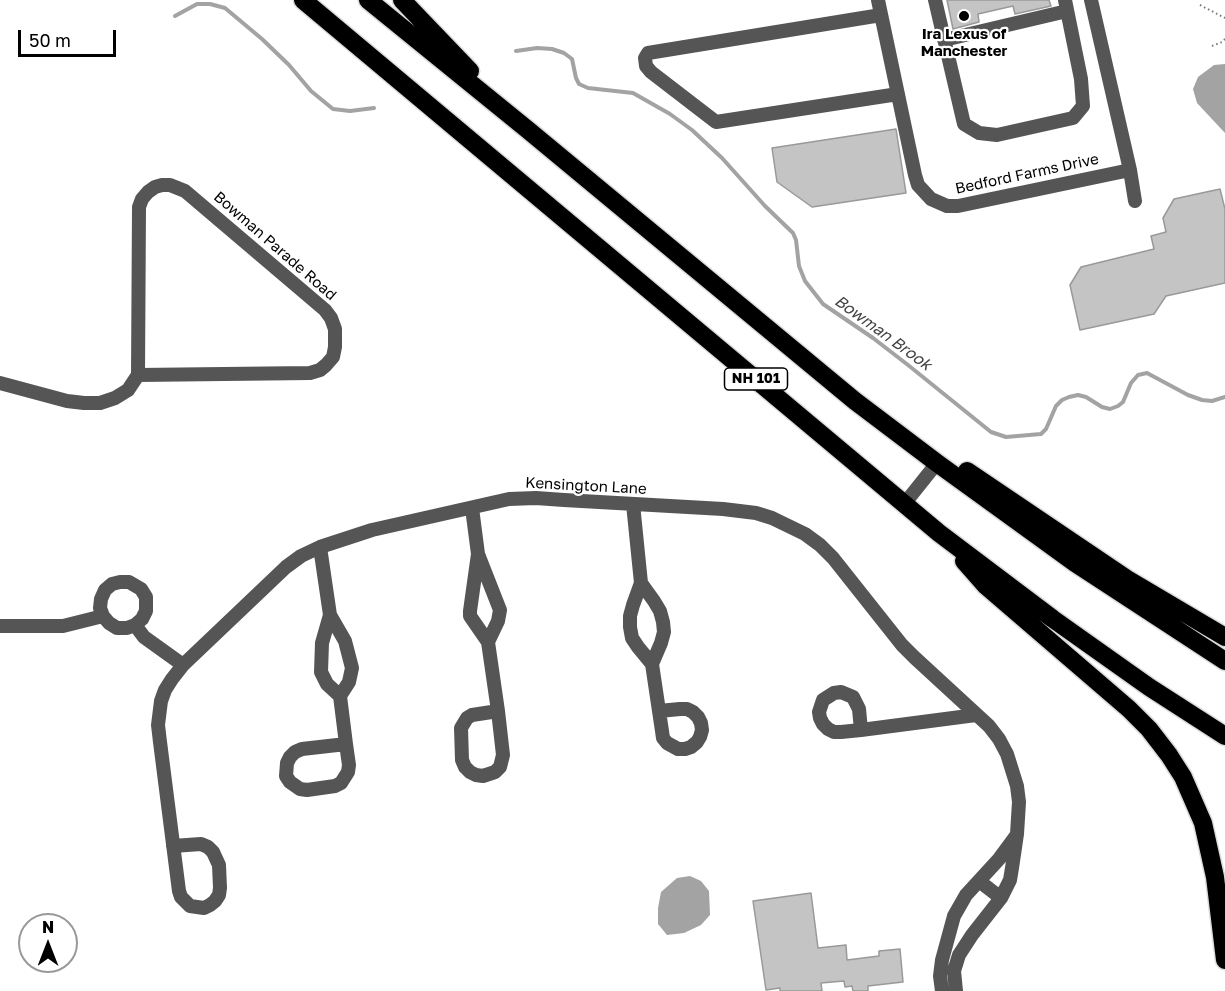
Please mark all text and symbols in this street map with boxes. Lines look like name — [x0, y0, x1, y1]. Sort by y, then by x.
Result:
marker: Ira Lexus of Manchester — [957, 9, 971, 23]
scale bar — [21, 18, 118, 56]
place label: Ira Lexus of Manchester — [921, 25, 1007, 60]
text: 50 m — [29, 29, 71, 51]
street label: Bedford Farms Drive — [954, 150, 1100, 198]
street label: Bowman Parade Road — [210, 188, 340, 304]
water label: Bowman Brook — [831, 291, 935, 375]
road number: NH 101 — [724, 368, 788, 390]
street label: Kensington Lane — [525, 474, 647, 498]
north arrow — [18, 913, 78, 973]
text: N — [42, 917, 54, 937]

